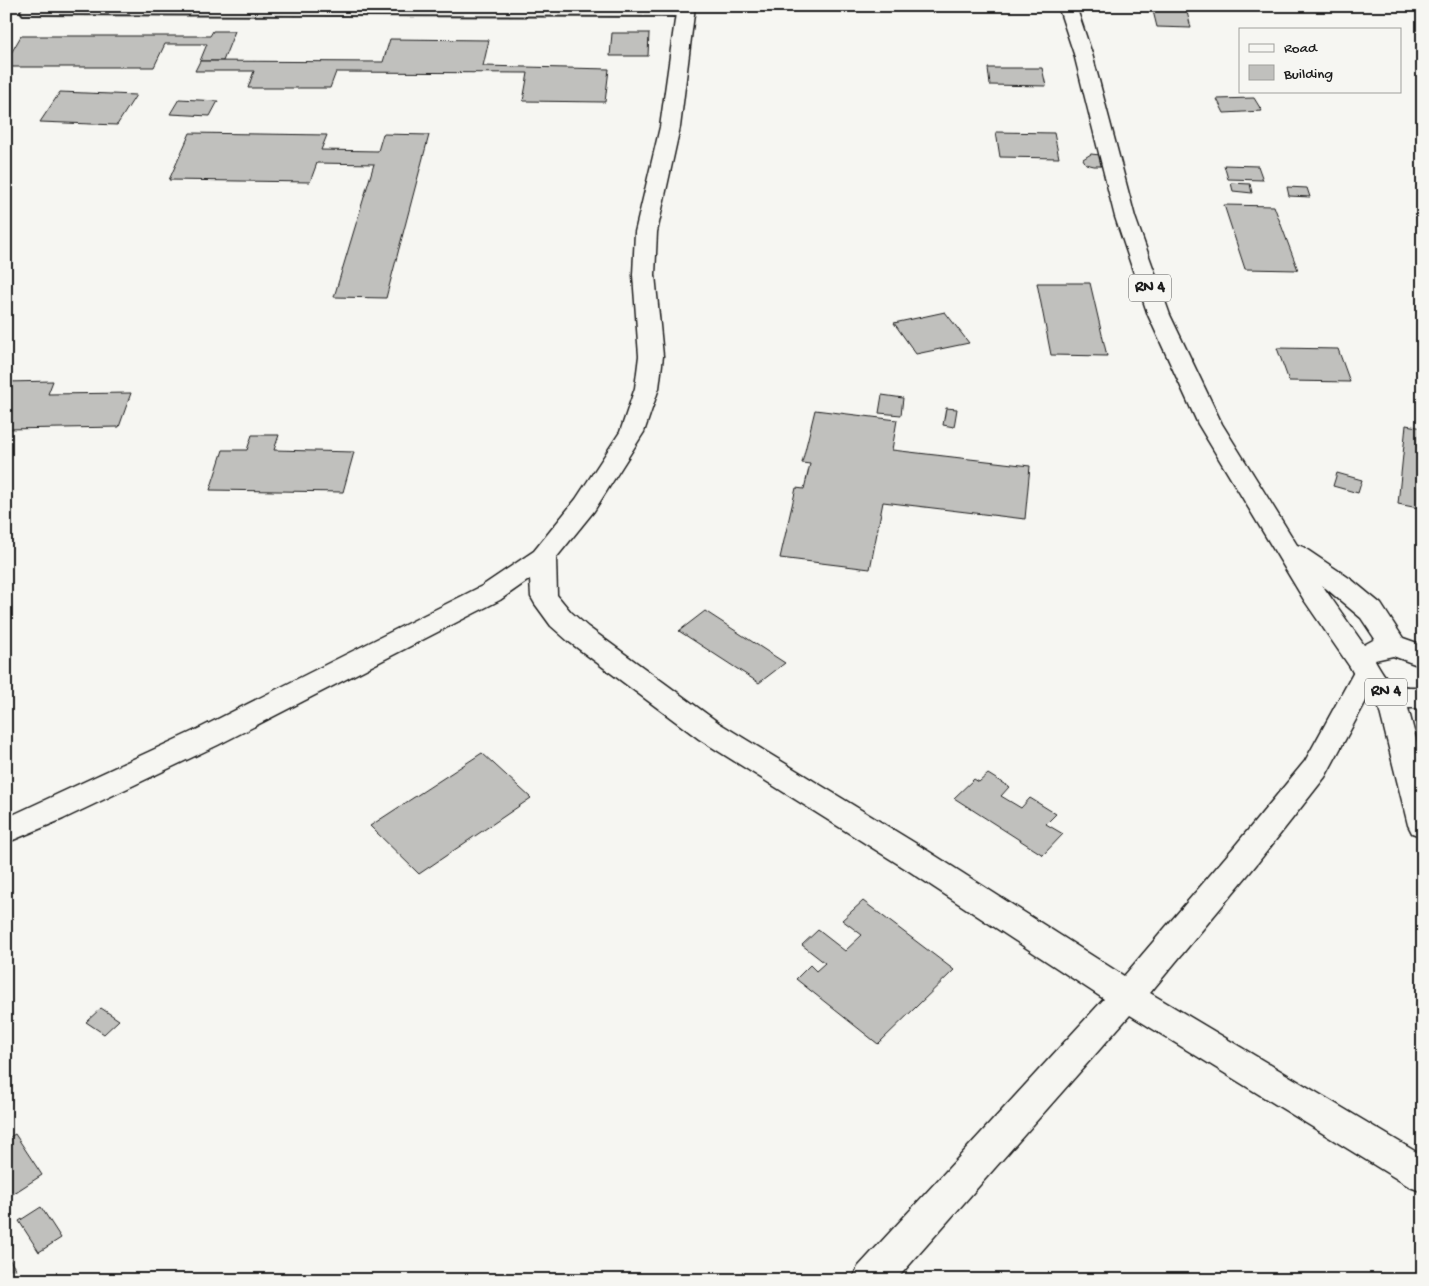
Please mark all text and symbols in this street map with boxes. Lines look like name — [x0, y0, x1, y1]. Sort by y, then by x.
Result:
legend — [1239, 28, 1402, 92]
text: Road — [1284, 40, 1318, 58]
text: Building — [1283, 66, 1333, 84]
road number: RN 4 — [1129, 274, 1171, 302]
road number: RN 4 — [1365, 679, 1407, 706]

